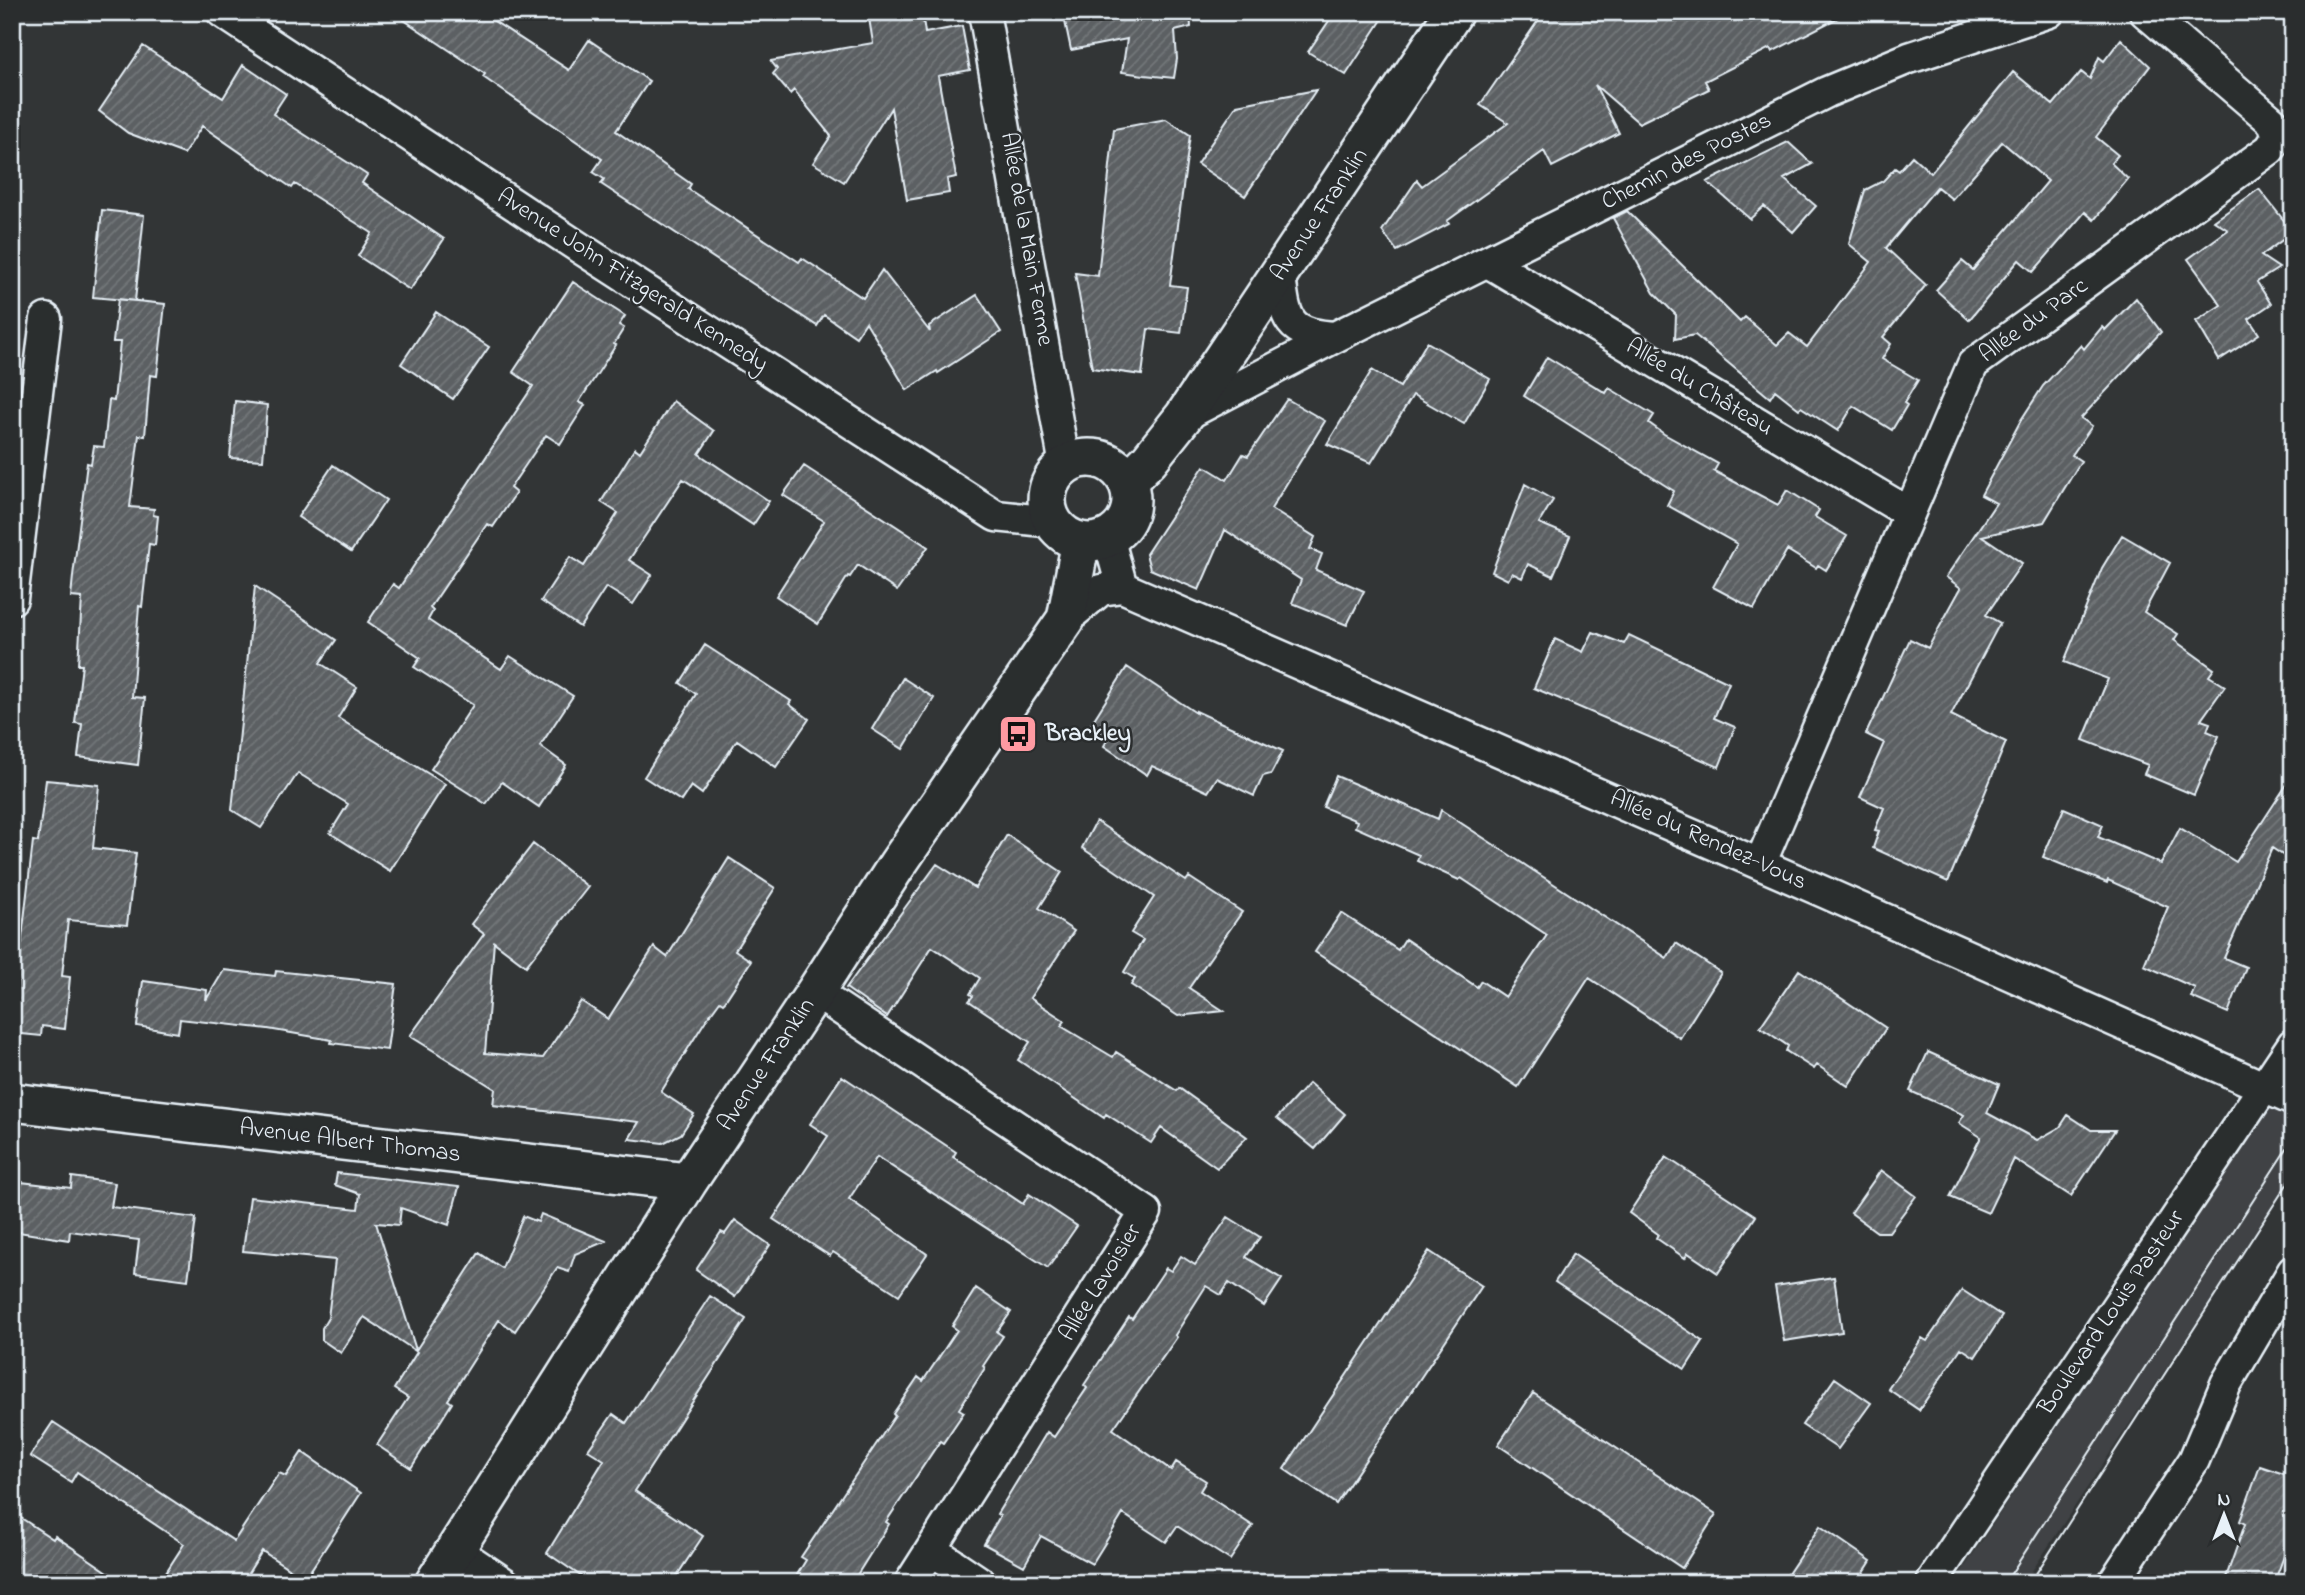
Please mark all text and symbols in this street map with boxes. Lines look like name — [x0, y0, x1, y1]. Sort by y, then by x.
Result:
street label: Chemin des Postes — [1596, 104, 1778, 220]
street label: Allée de la Main Ferme — [990, 129, 1062, 349]
street label: Avenue Franklin — [1262, 141, 1378, 289]
street label: Avenue John Fitzgerald Kennedy — [489, 180, 775, 383]
street label: Allée du Parc — [1972, 269, 2096, 372]
street label: Allée du Château — [1619, 330, 1779, 446]
bus stop icon: Brackley — [997, 713, 1039, 755]
place label: Brackley — [1044, 717, 1131, 753]
street label: Allée du Rendez-Vous — [1604, 782, 1812, 900]
street label: Avenue Franklin — [709, 991, 825, 1139]
street label: Avenue Albert Thomas — [237, 1111, 463, 1173]
street label: Boulevard Louis Pasteur — [2029, 1203, 2194, 1424]
street label: Allée Lavoisier — [1051, 1217, 1151, 1349]
north arrow — [2190, 1480, 2260, 1550]
text: N — [2218, 1487, 2231, 1514]

